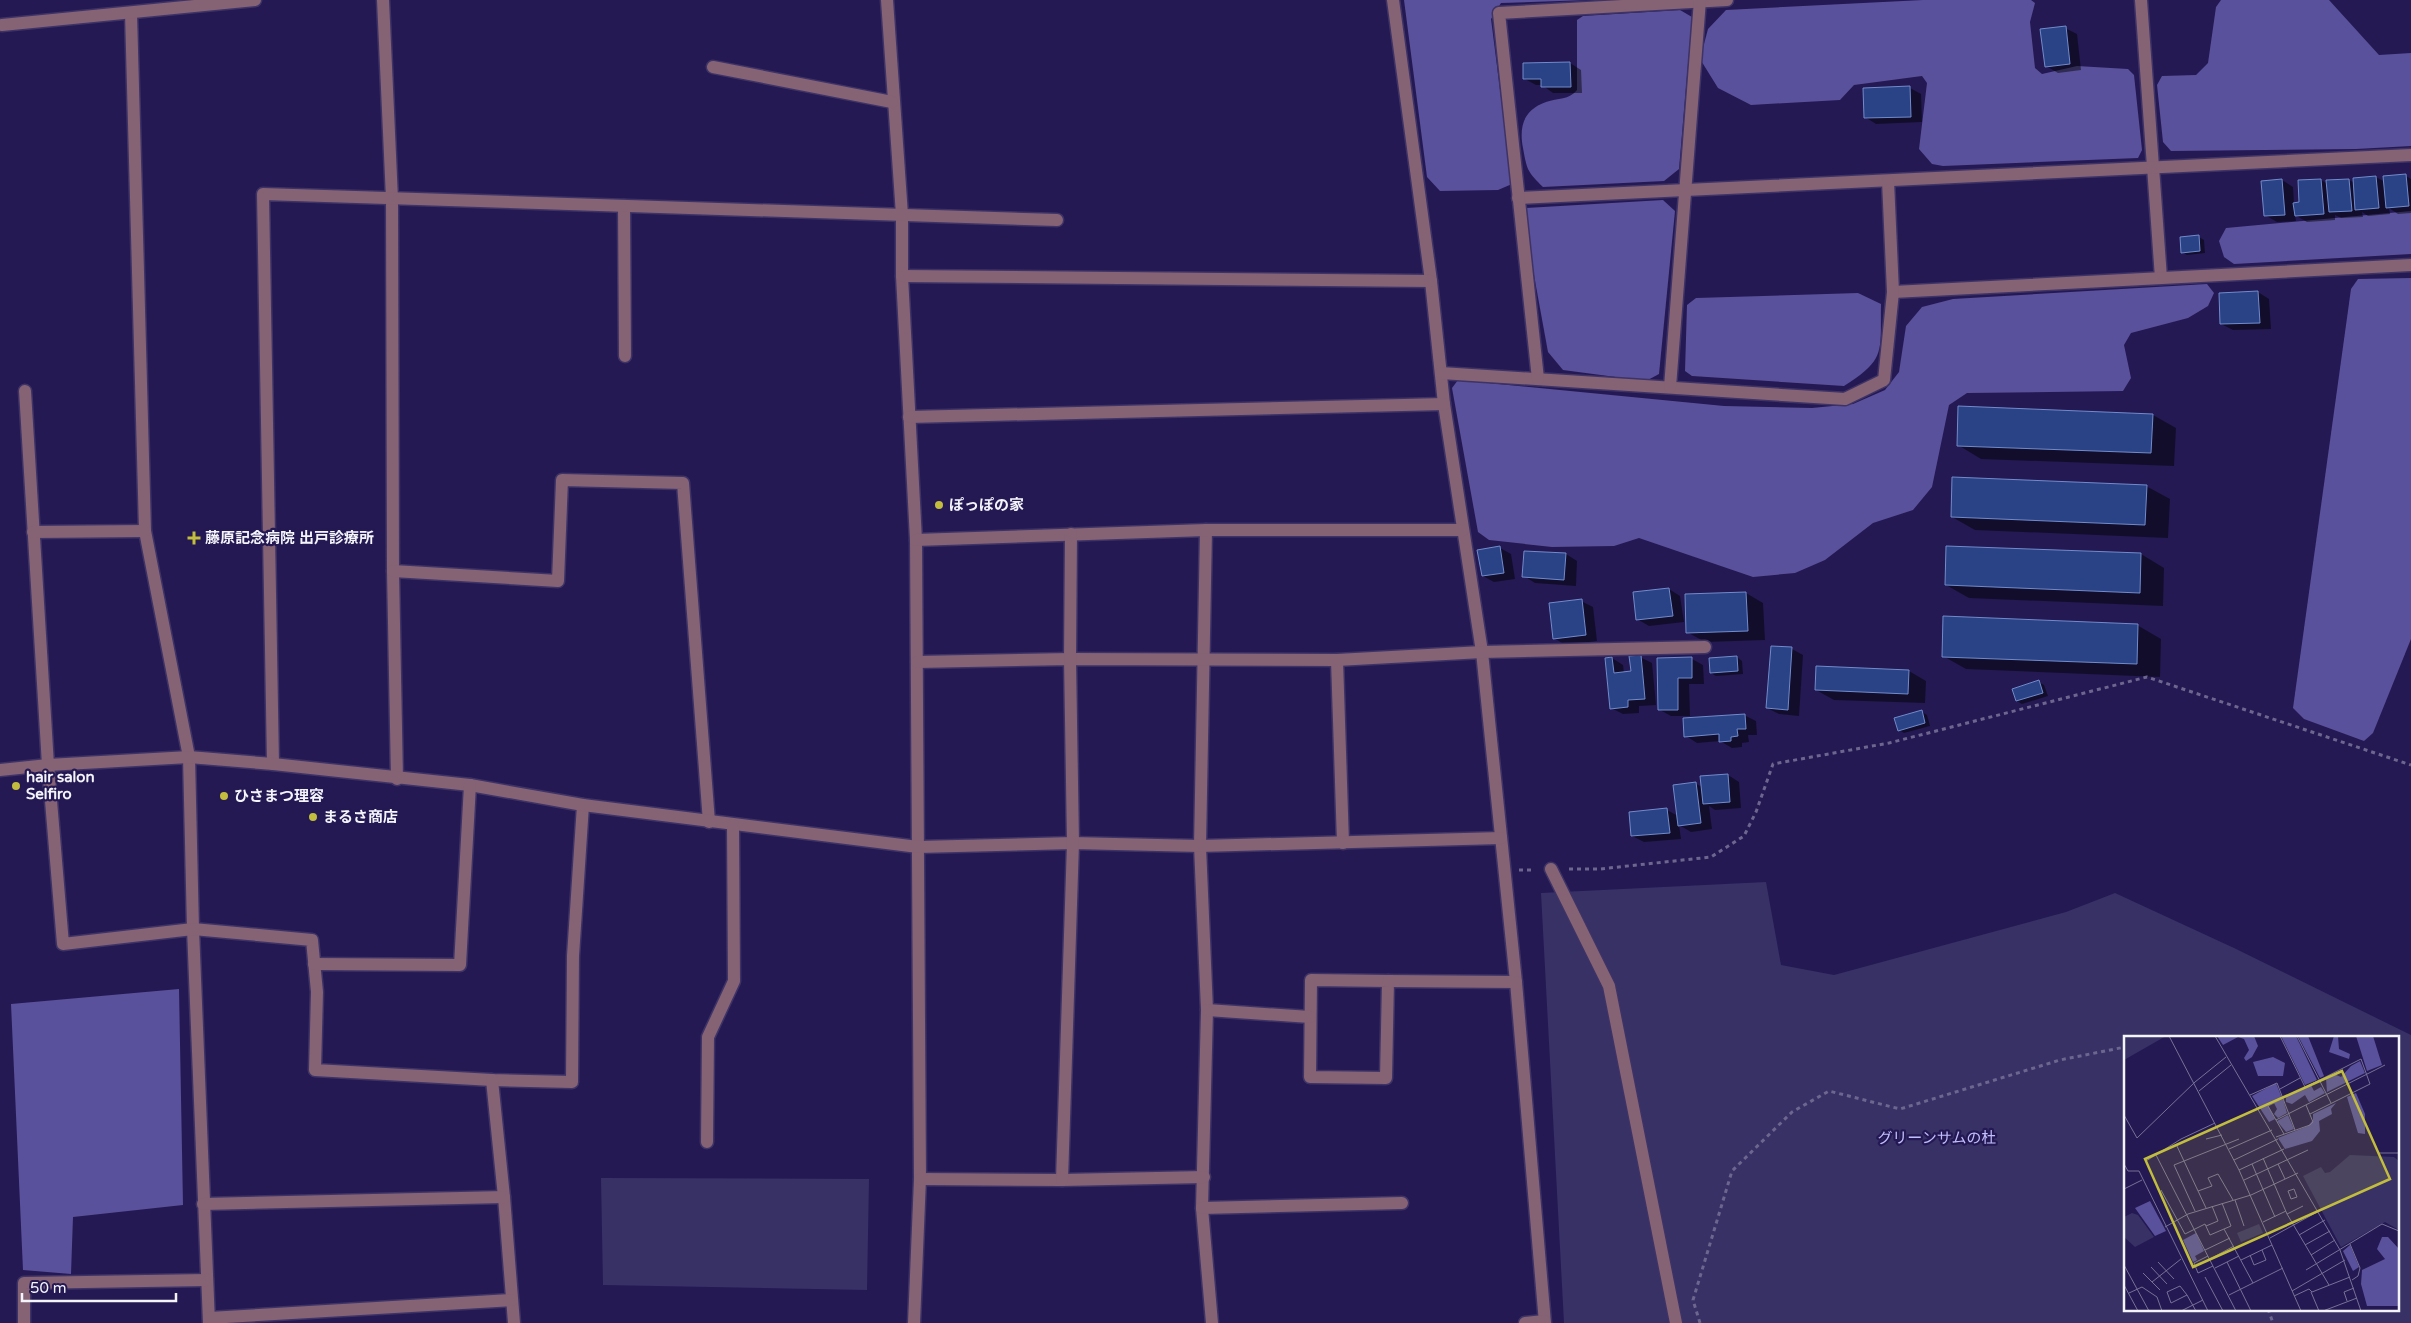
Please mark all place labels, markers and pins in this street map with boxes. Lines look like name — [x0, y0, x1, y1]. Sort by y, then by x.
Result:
place label: ぽっぽの家 — [949, 496, 1024, 514]
marker: ぽっぽの家 — [933, 499, 945, 511]
place label: 藤原記念病院 出戸診療所 — [205, 529, 374, 547]
marker: 藤原記念病院 出戸診療所 — [187, 531, 201, 545]
place label: hair salon Selfiro — [26, 768, 95, 803]
marker: hair salon Selfiro — [10, 780, 22, 792]
place label: ひさまつ理容 — [234, 787, 324, 805]
marker: ひさまつ理容 — [218, 790, 230, 802]
place label: まるさ商店 — [323, 808, 398, 826]
marker: まるさ商店 — [307, 811, 319, 823]

